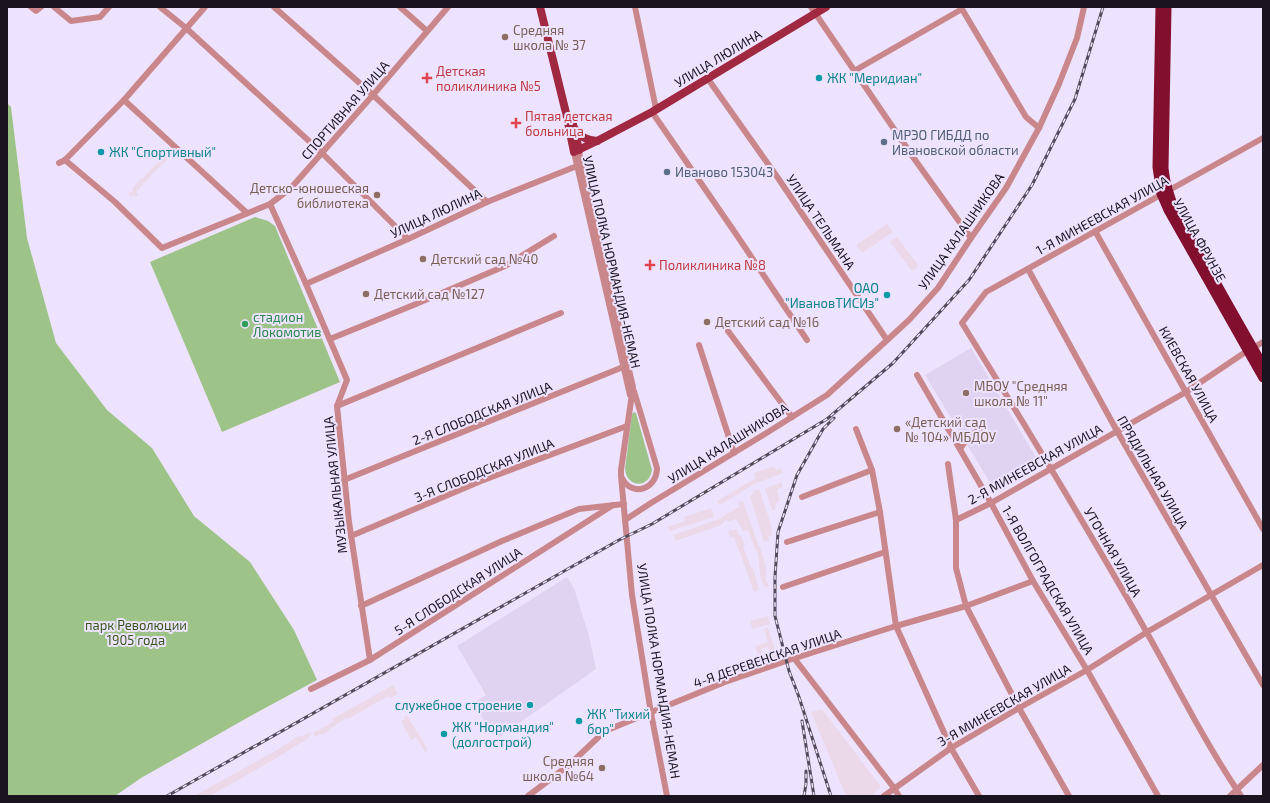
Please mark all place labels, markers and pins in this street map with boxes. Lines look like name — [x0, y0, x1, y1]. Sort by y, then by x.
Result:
place label: Средняя школа № 37 — [513, 22, 586, 53]
marker: Средняя школа № 37 — [500, 32, 510, 42]
place label: Детская поликлиника №5 — [436, 63, 541, 94]
place label: ЖК "Меридиан" — [827, 70, 922, 86]
marker: Детская поликлиника №5 — [421, 72, 433, 84]
marker: ЖК "Меридиан" — [814, 73, 824, 83]
place label: Пятая детская больница — [525, 108, 612, 139]
marker: Пятая детская больница — [510, 117, 522, 129]
place label: МРЭО ГИБДД по Ивановской области — [892, 127, 1019, 158]
marker: МРЭО ГИБДД по Ивановской области — [879, 137, 889, 147]
place label: ЖК "Спортивный" — [109, 144, 216, 160]
marker: ЖК "Спортивный" — [96, 147, 106, 157]
place label: Иваново 153043 — [675, 164, 773, 180]
marker: Иваново 153043 — [662, 167, 672, 177]
place label: Детско-юношеская библиотека — [250, 180, 369, 211]
marker: Детско-юношеская библиотека — [372, 190, 382, 200]
place label: Детский сад №40 — [431, 251, 538, 267]
marker: Детский сад №40 — [418, 254, 428, 264]
place label: Поликлиника №8 — [659, 257, 766, 273]
marker: Поликлиника №8 — [644, 259, 656, 271]
place label: ОАО "ИвановТИСИз" — [785, 280, 879, 311]
place label: Детский сад №127 — [374, 286, 485, 302]
marker: Детский сад №127 — [361, 289, 371, 299]
marker: ОАО "ИвановТИСИз" — [882, 290, 892, 300]
place label: стадион Локомотив — [253, 309, 321, 340]
place label: Детский сад №16 — [715, 314, 819, 330]
marker: Детский сад №16 — [702, 317, 712, 327]
marker: стадион Локомотив — [240, 319, 250, 329]
place label: МБОУ "Средняя школа № 11" — [974, 378, 1068, 409]
marker: МБОУ "Средняя школа № 11" — [961, 388, 971, 398]
place label: «Детский сад № 104» МБДОУ — [905, 414, 997, 445]
marker: «Детский сад № 104» МБДОУ — [892, 424, 902, 434]
place label: служебное строение — [395, 697, 522, 713]
marker: служебное строение — [525, 700, 535, 710]
place label: ЖК "Тихий бор" — [587, 706, 650, 737]
marker: ЖК "Тихий бор" — [574, 716, 584, 726]
place label: ЖК "Нормандия" (долгострой) — [452, 719, 554, 750]
marker: ЖК "Нормандия" (долгострой) — [439, 729, 449, 739]
place label: Средняя школа №64 — [523, 753, 594, 784]
marker: Средняя школа №64 — [597, 763, 607, 773]

